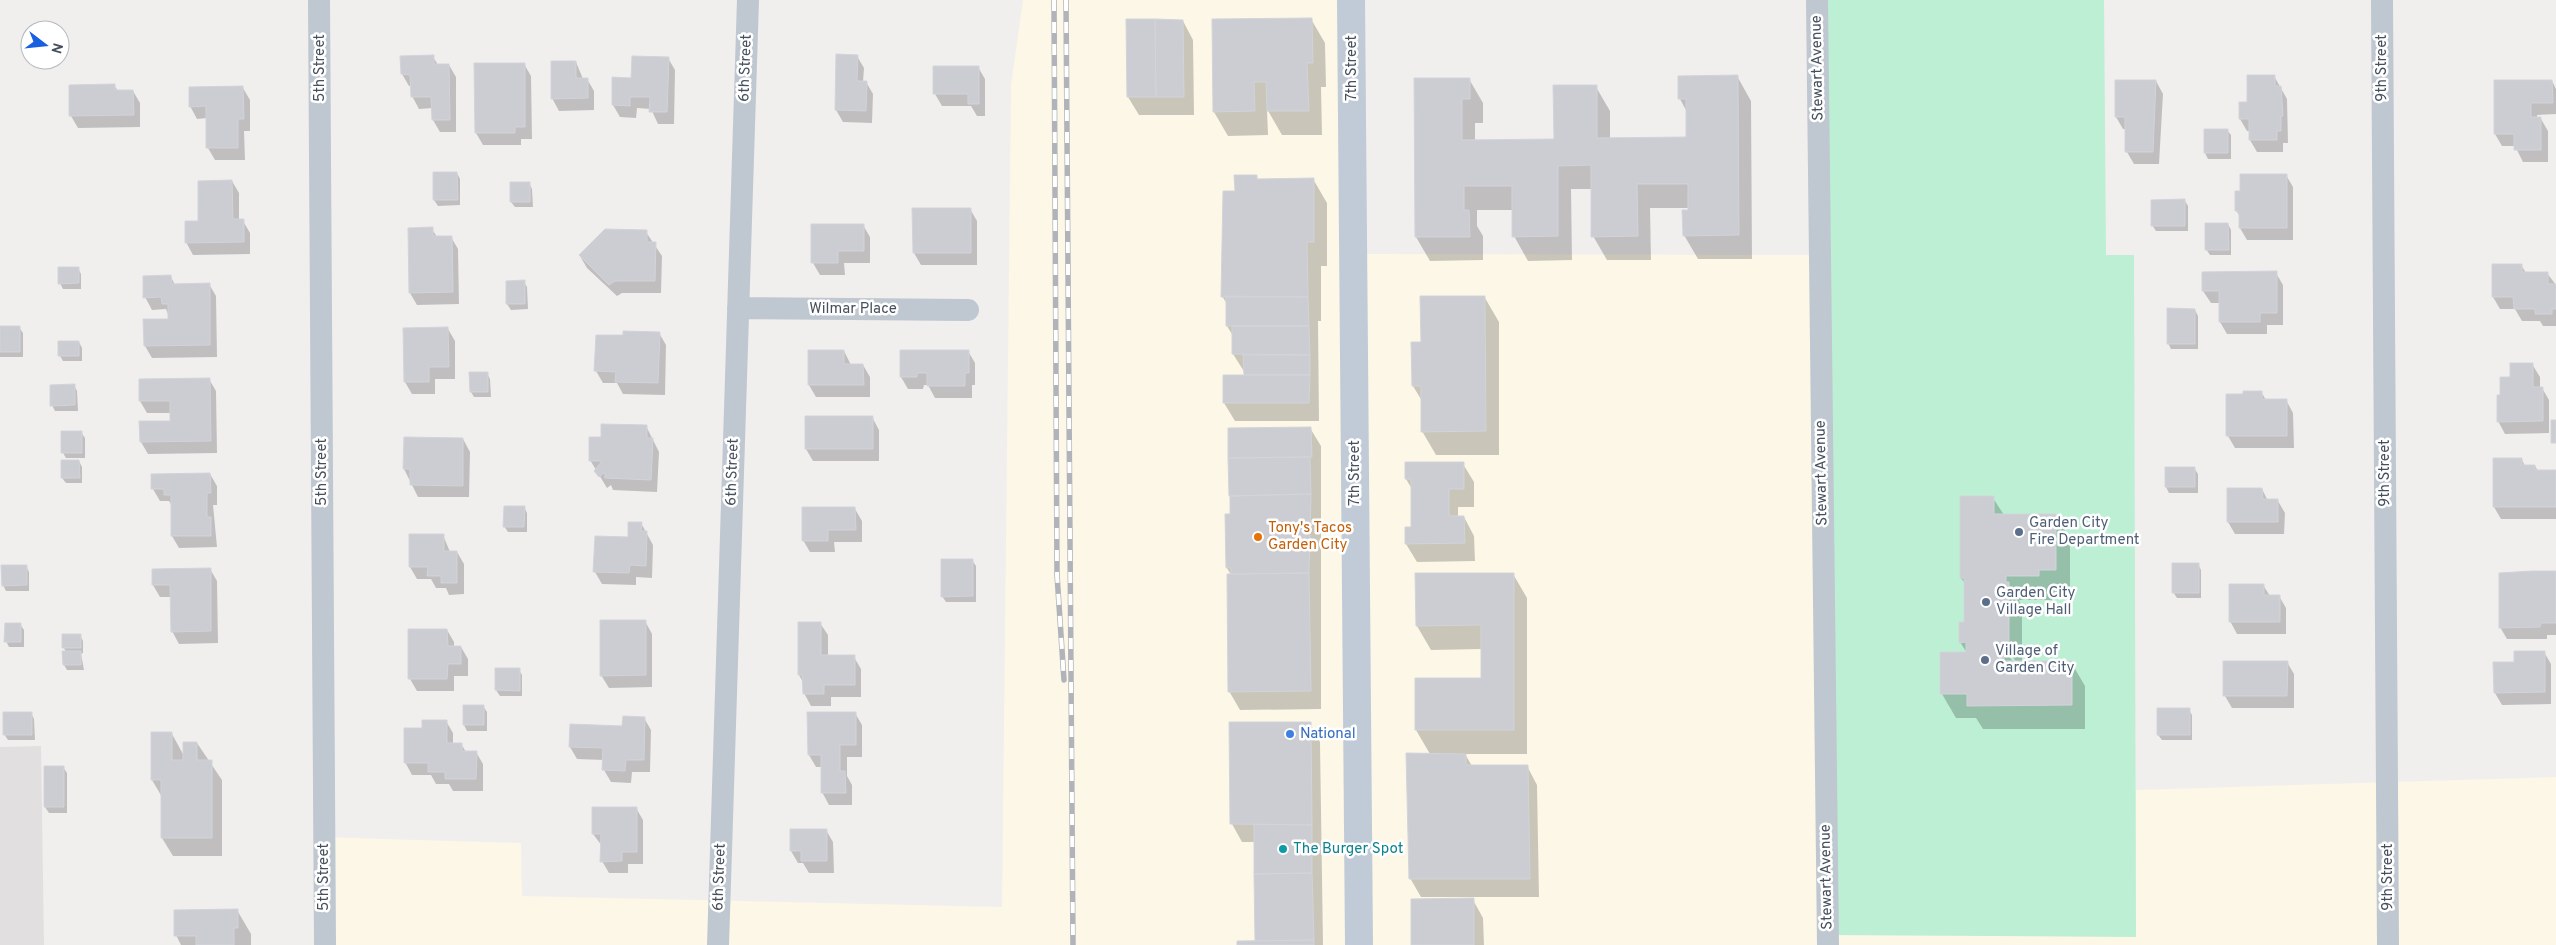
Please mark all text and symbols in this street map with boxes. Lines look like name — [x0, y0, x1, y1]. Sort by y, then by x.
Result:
street label: Stewart Avenue — [1808, 15, 1828, 121]
north arrow — [20, 20, 70, 70]
street label: 5th Street — [311, 34, 330, 102]
street label: 6th Street — [735, 34, 757, 102]
street label: 9th Street — [2373, 34, 2392, 102]
street label: 7th Street — [1343, 35, 1362, 101]
text: N — [46, 41, 66, 55]
street label: Wilmar Place — [809, 300, 897, 319]
street label: Stewart Avenue — [1812, 420, 1832, 526]
street label: 5th Street — [313, 438, 332, 506]
street label: 6th Street — [722, 438, 744, 506]
street label: 9th Street — [2376, 439, 2395, 507]
street label: 7th Street — [1346, 440, 1365, 506]
place label: Garden City Fire Department — [2029, 514, 2140, 550]
place label: Tony's Tacos Garden City — [1268, 519, 1352, 555]
marker: Garden City Fire Department — [2013, 526, 2025, 538]
marker: Tony's Tacos Garden City — [1252, 531, 1264, 543]
place label: Garden City Village Hall — [1996, 584, 2075, 620]
marker: Garden City Village Hall — [1980, 596, 1992, 608]
place label: Village of Garden City — [1995, 642, 2074, 678]
marker: Village of Garden City — [1979, 654, 1991, 666]
place label: National — [1300, 725, 1356, 744]
marker: National — [1284, 728, 1296, 740]
street label: Stewart Avenue — [1817, 824, 1837, 930]
place label: The Burger Spot — [1293, 840, 1403, 859]
street label: 5th Street — [315, 843, 334, 911]
street label: 6th Street — [709, 843, 731, 911]
marker: The Burger Spot — [1277, 843, 1289, 855]
street label: 9th Street — [2379, 843, 2398, 911]

